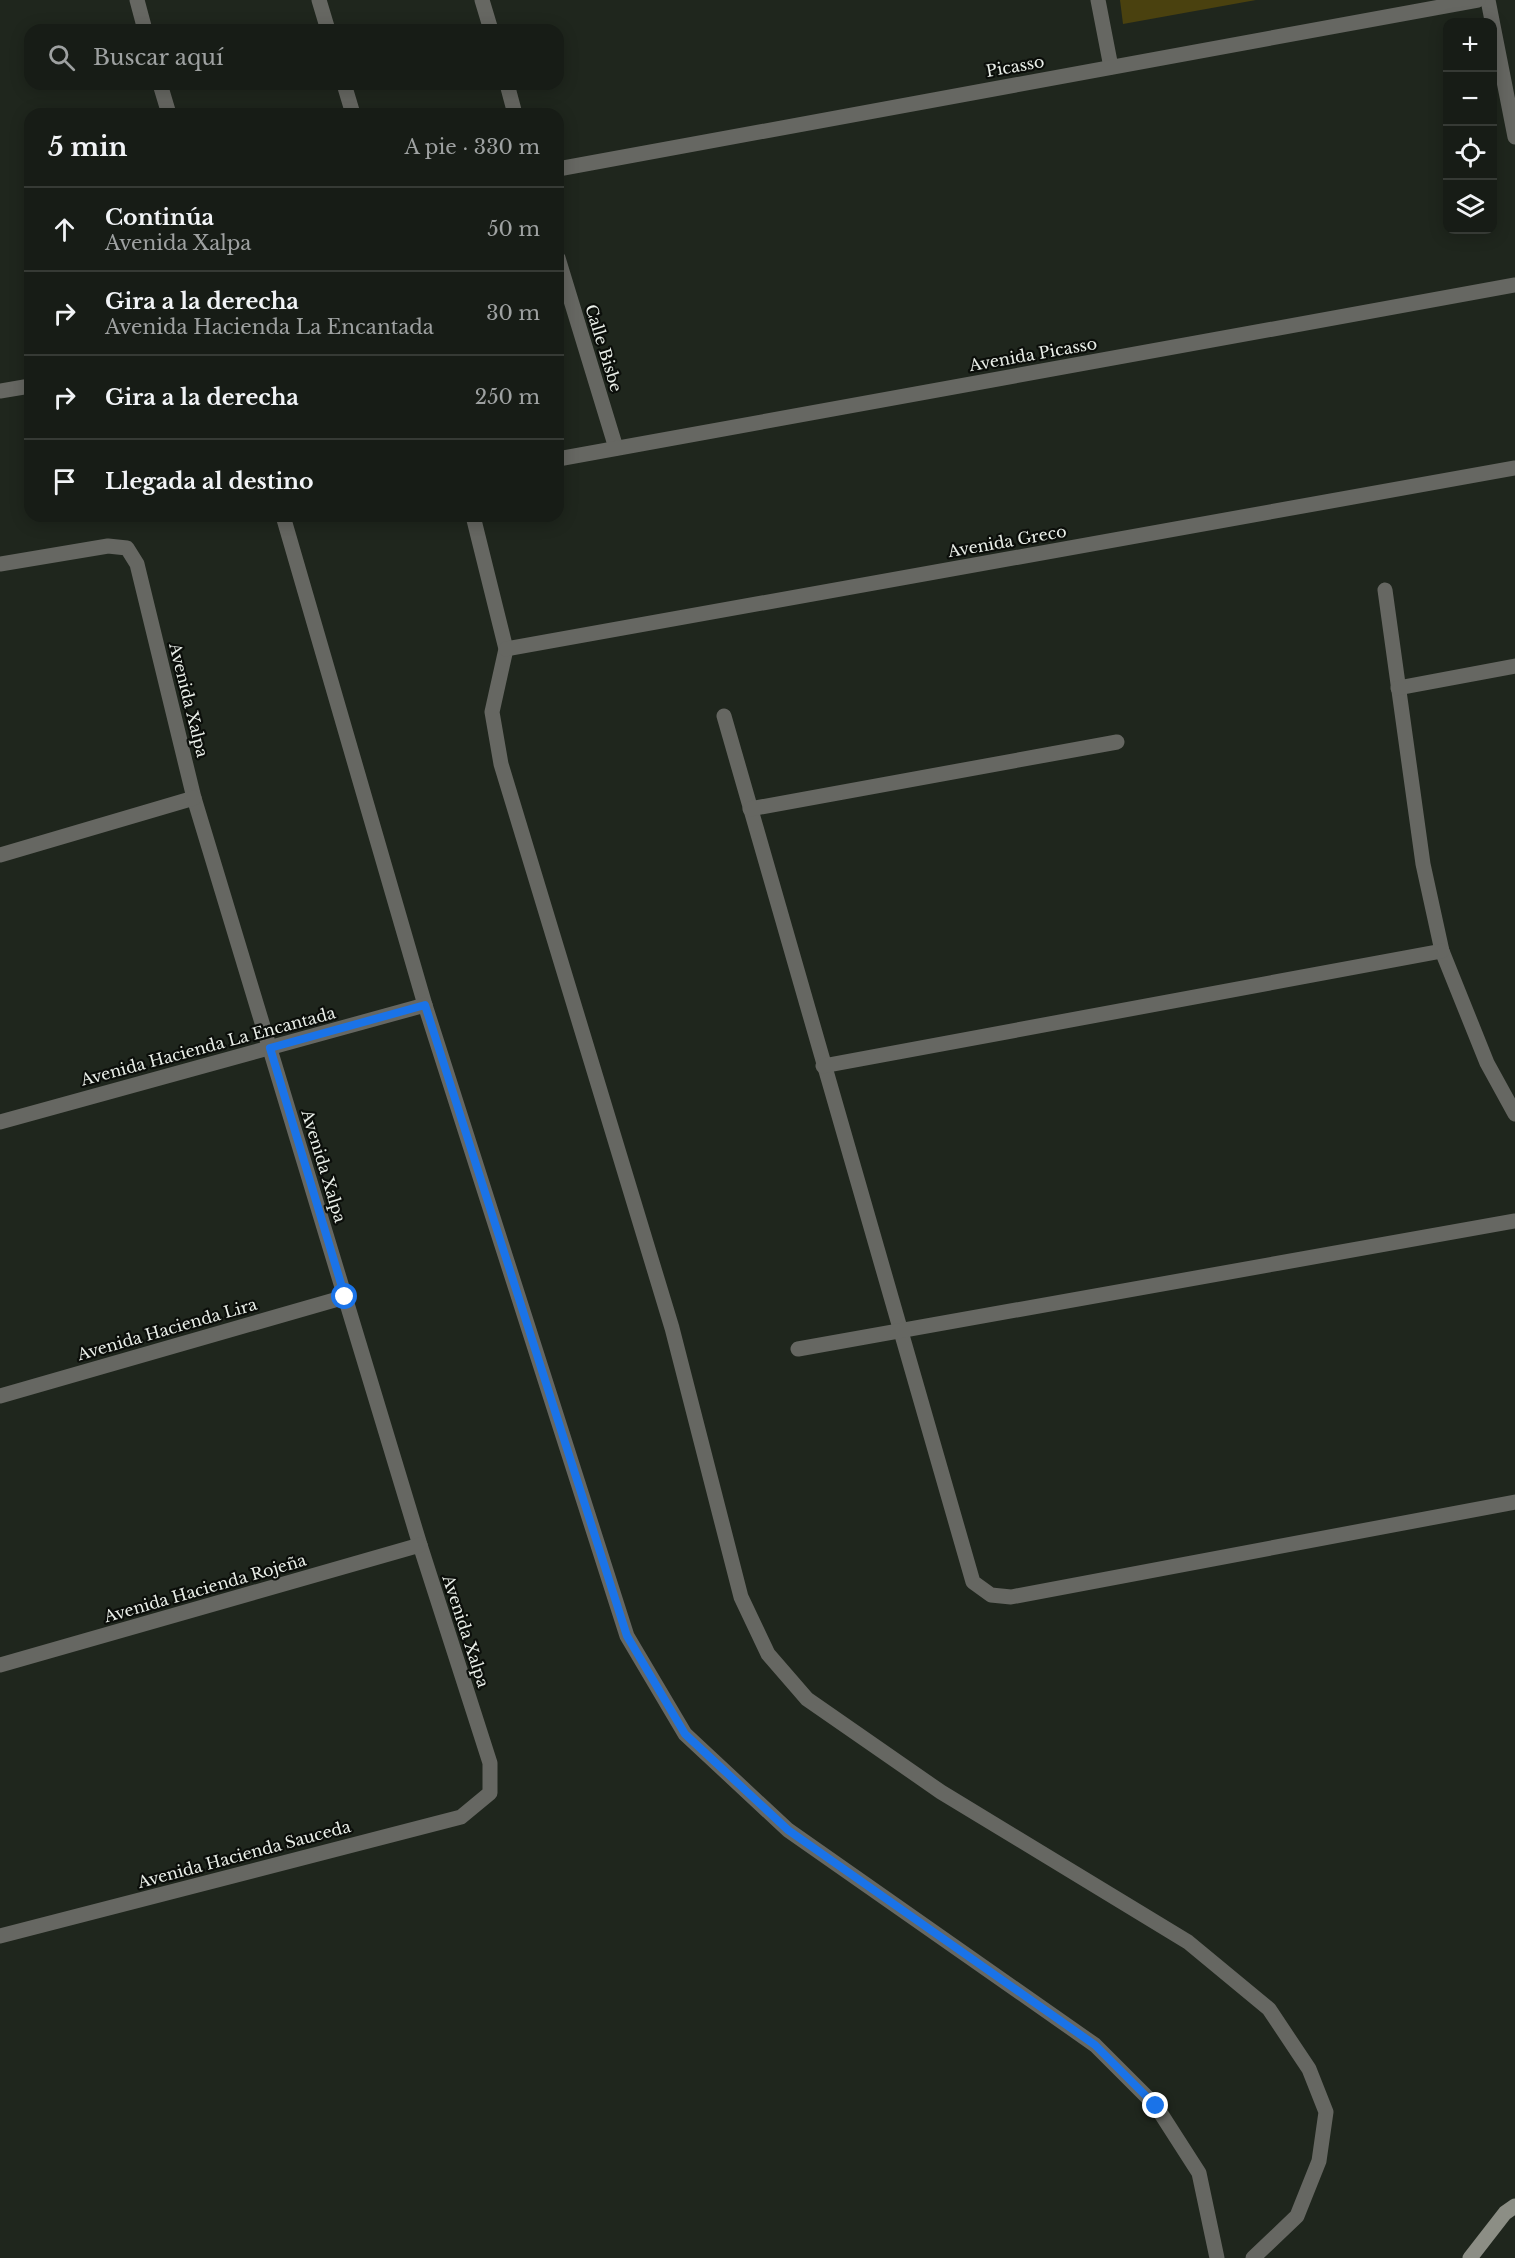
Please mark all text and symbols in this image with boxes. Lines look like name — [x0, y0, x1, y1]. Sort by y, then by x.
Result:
map controls — [1443, 18, 1497, 234]
button: + — [1443, 18, 1497, 72]
search box — [24, 24, 564, 90]
icon: search — [45, 41, 78, 74]
text: Buscar aquí — [93, 44, 224, 71]
street label: Picasso — [984, 51, 1046, 81]
button: − — [1443, 72, 1497, 126]
button: locate — [1443, 126, 1497, 180]
text: 5 min — [48, 131, 127, 163]
text: A pie · 330 m — [404, 135, 540, 159]
button: layers — [1443, 180, 1497, 234]
text: Continúa — [105, 204, 214, 231]
icon: ahead — [48, 213, 81, 246]
text: 50 m — [487, 217, 540, 241]
text: Avenida Xalpa — [105, 231, 251, 255]
text: Gira a la derecha — [105, 288, 299, 315]
icon: right — [48, 297, 81, 330]
text: 30 m — [486, 301, 540, 325]
street label: Calle Bisbe — [581, 302, 627, 394]
text: Avenida Hacienda La Encantada — [105, 315, 434, 339]
street label: Avenida Picasso — [967, 333, 1098, 375]
icon: right — [48, 381, 81, 414]
text: Gira a la derecha — [105, 384, 299, 411]
text: 250 m — [475, 385, 540, 409]
icon: arrive — [48, 465, 81, 498]
text: Llegada al destino — [105, 468, 314, 495]
street label: Avenida Greco — [945, 521, 1068, 561]
street label: Avenida Xalpa — [165, 640, 213, 759]
street label: Avenida Hacienda La Encantada — [77, 1002, 338, 1090]
street label: Avenida Xalpa — [297, 1106, 351, 1225]
route start — [331, 1283, 357, 1309]
street label: Avenida Hacienda Lira — [74, 1294, 259, 1365]
street label: Avenida Hacienda Rojeña — [101, 1549, 309, 1627]
street label: Avenida Xalpa — [438, 1571, 494, 1690]
street label: Avenida Hacienda Sauceda — [134, 1816, 353, 1892]
route end — [1142, 2092, 1168, 2118]

